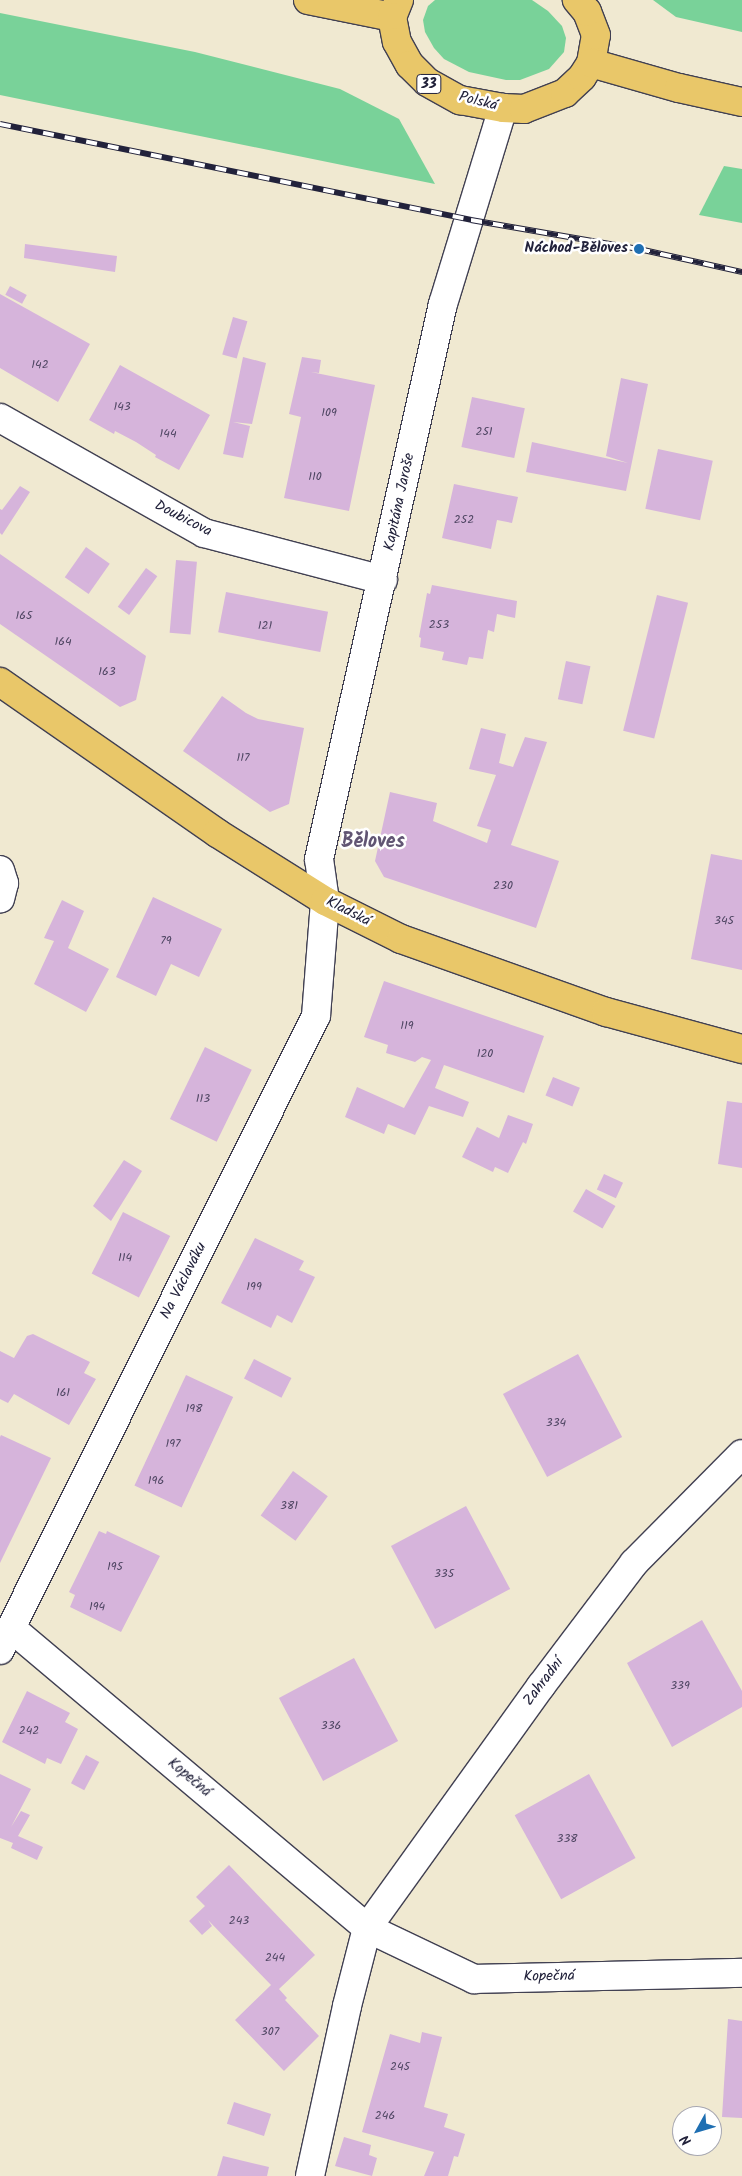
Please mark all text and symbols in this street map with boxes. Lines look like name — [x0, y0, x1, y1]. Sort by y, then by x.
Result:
road number: 33 — [415, 72, 443, 96]
street label: Polská — [457, 89, 499, 115]
place label: Náchod-Běloves — [524, 240, 628, 258]
marker: Náchod-Běloves — [632, 242, 646, 256]
house number: 142 — [31, 358, 49, 372]
house number: 143 — [113, 400, 131, 414]
house number: 109 — [321, 406, 337, 420]
house number: 251 — [475, 425, 493, 439]
house number: 144 — [160, 427, 176, 441]
street label: Kapitána Jaroše — [381, 451, 419, 553]
house number: 110 — [308, 470, 322, 484]
street label: Doubicova — [151, 497, 215, 541]
house number: 252 — [454, 513, 474, 527]
house number: 165 — [16, 609, 32, 623]
house number: 253 — [429, 618, 449, 632]
house number: 121 — [258, 619, 272, 633]
house number: 164 — [54, 635, 72, 649]
house number: 163 — [98, 665, 116, 679]
house number: 117 — [236, 751, 250, 765]
district label: Běloves — [341, 830, 405, 854]
house number: 230 — [493, 879, 513, 893]
street label: Kladská — [323, 893, 373, 931]
house number: 345 — [714, 914, 734, 928]
house number: 79 — [160, 934, 172, 948]
house number: 119 — [400, 1019, 414, 1033]
house number: 120 — [477, 1047, 493, 1061]
house number: 113 — [196, 1092, 210, 1106]
street label: Na Václaváku — [157, 1240, 211, 1322]
house number: 114 — [118, 1251, 132, 1265]
house number: 199 — [246, 1280, 262, 1294]
house number: 161 — [56, 1386, 70, 1400]
house number: 198 — [186, 1402, 202, 1416]
house number: 334 — [546, 1416, 566, 1430]
house number: 197 — [165, 1437, 181, 1451]
house number: 196 — [148, 1474, 164, 1488]
house number: 381 — [280, 1499, 298, 1513]
house number: 195 — [107, 1560, 123, 1574]
house number: 335 — [434, 1567, 454, 1581]
house number: 194 — [89, 1600, 105, 1614]
street label: Zahradní — [520, 1654, 568, 1710]
house number: 339 — [670, 1679, 690, 1693]
house number: 336 — [321, 1719, 341, 1733]
house number: 242 — [19, 1724, 39, 1738]
street label: Kopečná — [164, 1755, 214, 1801]
house number: 338 — [557, 1832, 577, 1846]
house number: 243 — [229, 1914, 249, 1928]
house number: 244 — [265, 1951, 285, 1965]
street label: Kopečná — [523, 1968, 575, 1986]
house number: 307 — [261, 2025, 279, 2039]
house number: 245 — [390, 2060, 410, 2074]
north arrow — [672, 2106, 722, 2156]
house number: 246 — [375, 2109, 395, 2123]
text: N — [675, 2129, 697, 2150]

